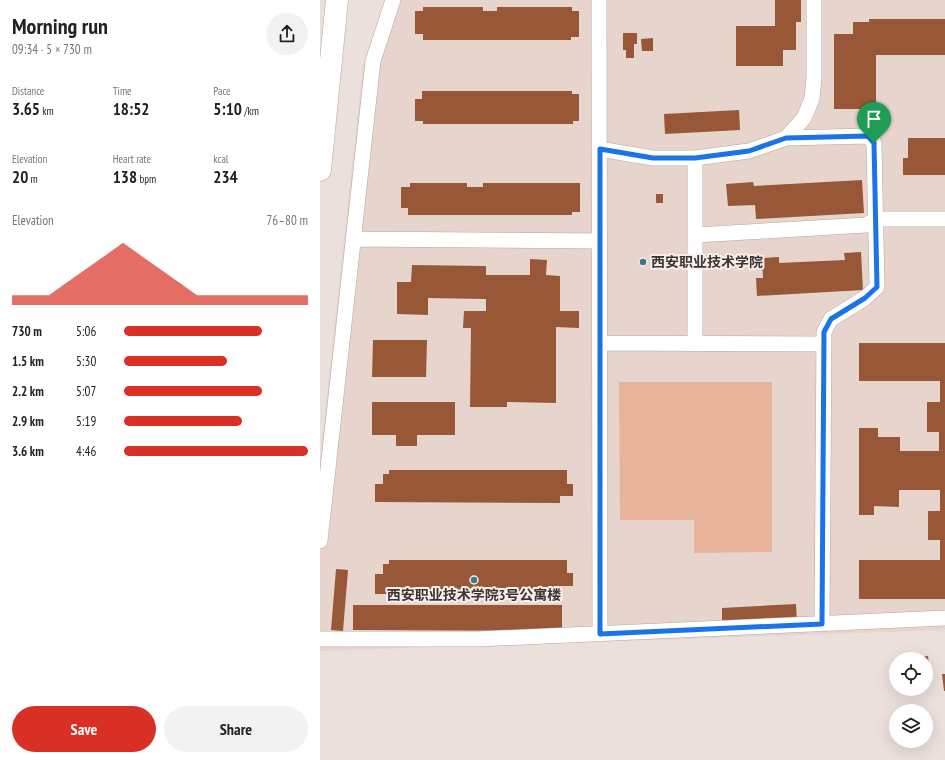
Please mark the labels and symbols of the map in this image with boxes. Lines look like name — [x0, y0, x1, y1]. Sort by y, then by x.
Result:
pin — [857, 102, 891, 143]
place label: 西安职业技术学院 — [651, 253, 763, 271]
marker: 西安职业技术学院 — [638, 257, 648, 267]
marker: 西安职业技术学院3号公寓楼 — [469, 575, 479, 585]
place label: 西安职业技术学院3号公寓楼 — [387, 586, 561, 604]

